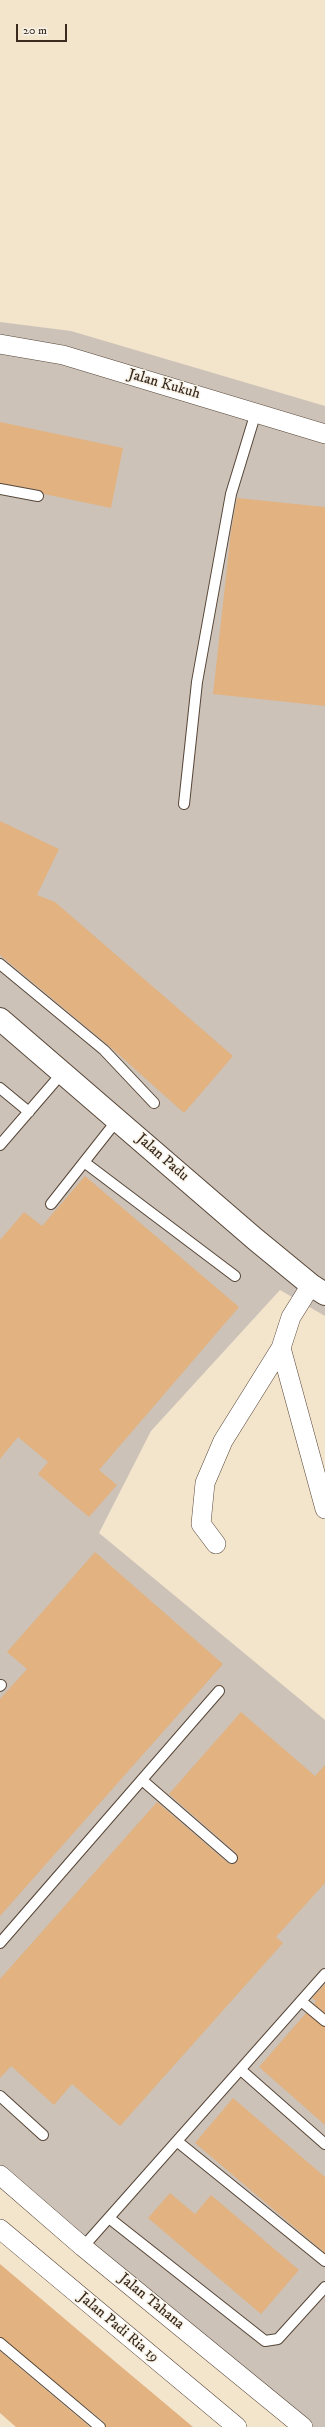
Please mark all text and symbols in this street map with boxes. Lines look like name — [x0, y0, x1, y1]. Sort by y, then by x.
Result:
scale bar — [18, 16, 69, 42]
text: 20 m — [23, 23, 47, 38]
street label: Jalan Kukuh — [126, 366, 202, 404]
street label: Jalan Padu — [132, 1130, 192, 1186]
street label: Jalan Tahana — [115, 2270, 187, 2334]
street label: Jalan Padi Ria 19 — [74, 2289, 162, 2367]

